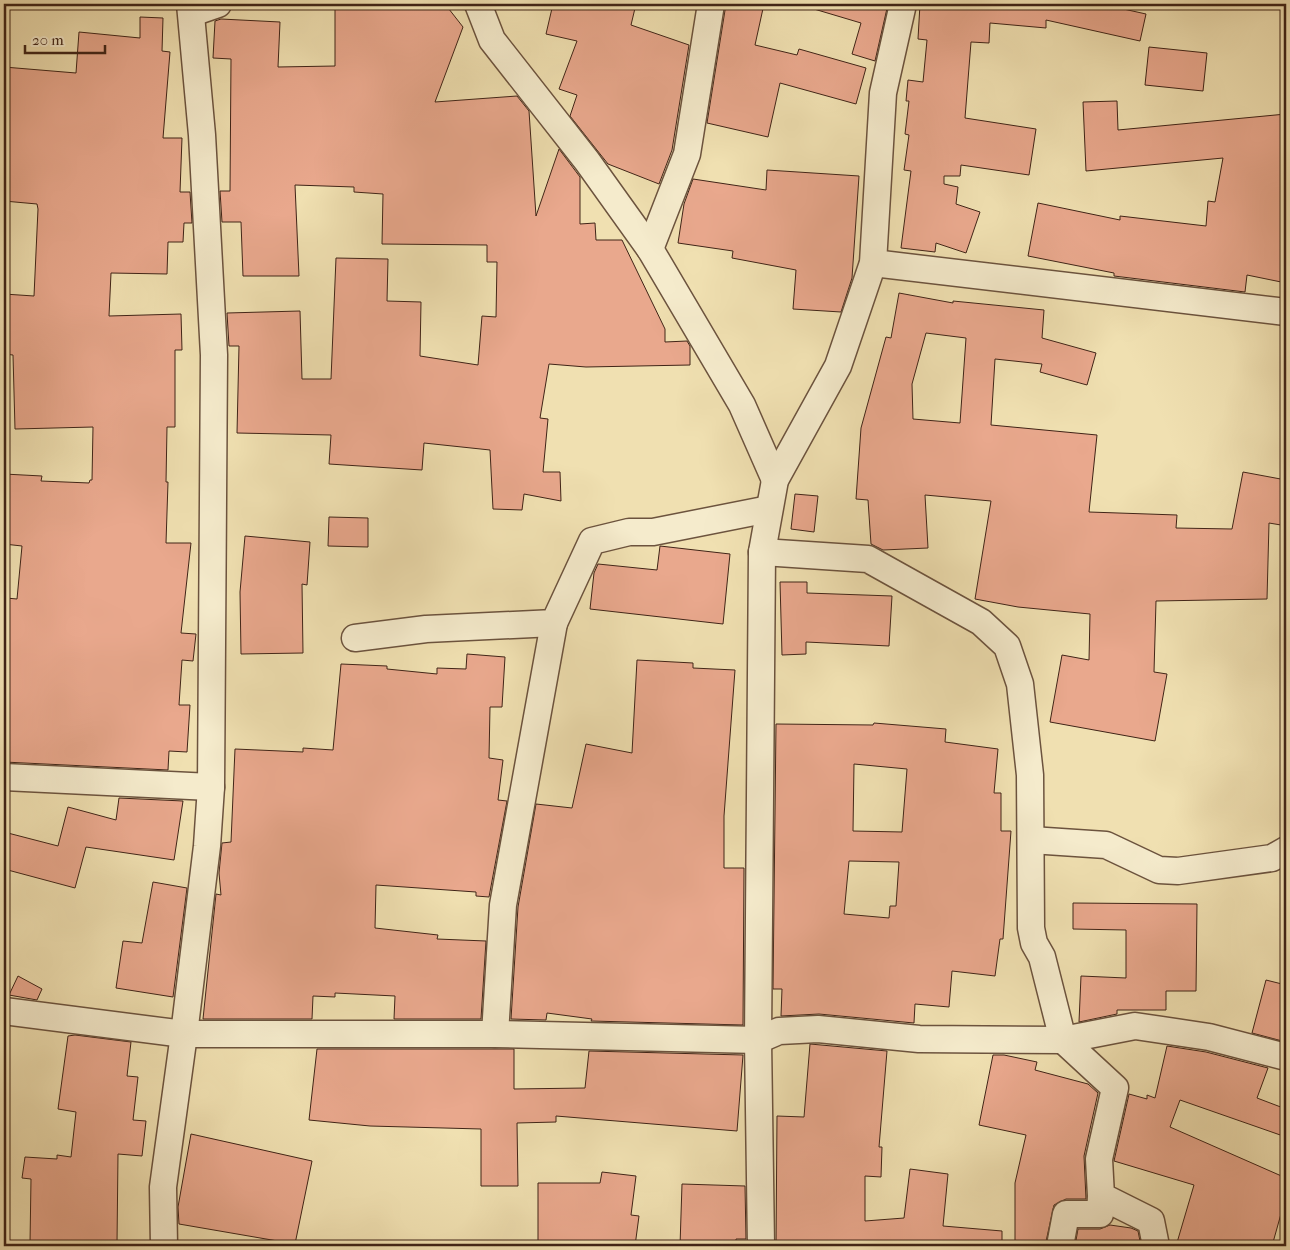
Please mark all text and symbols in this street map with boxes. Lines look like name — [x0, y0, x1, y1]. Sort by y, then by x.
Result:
scale bar — [25, 22, 105, 54]
text: 20 m — [32, 31, 64, 49]

